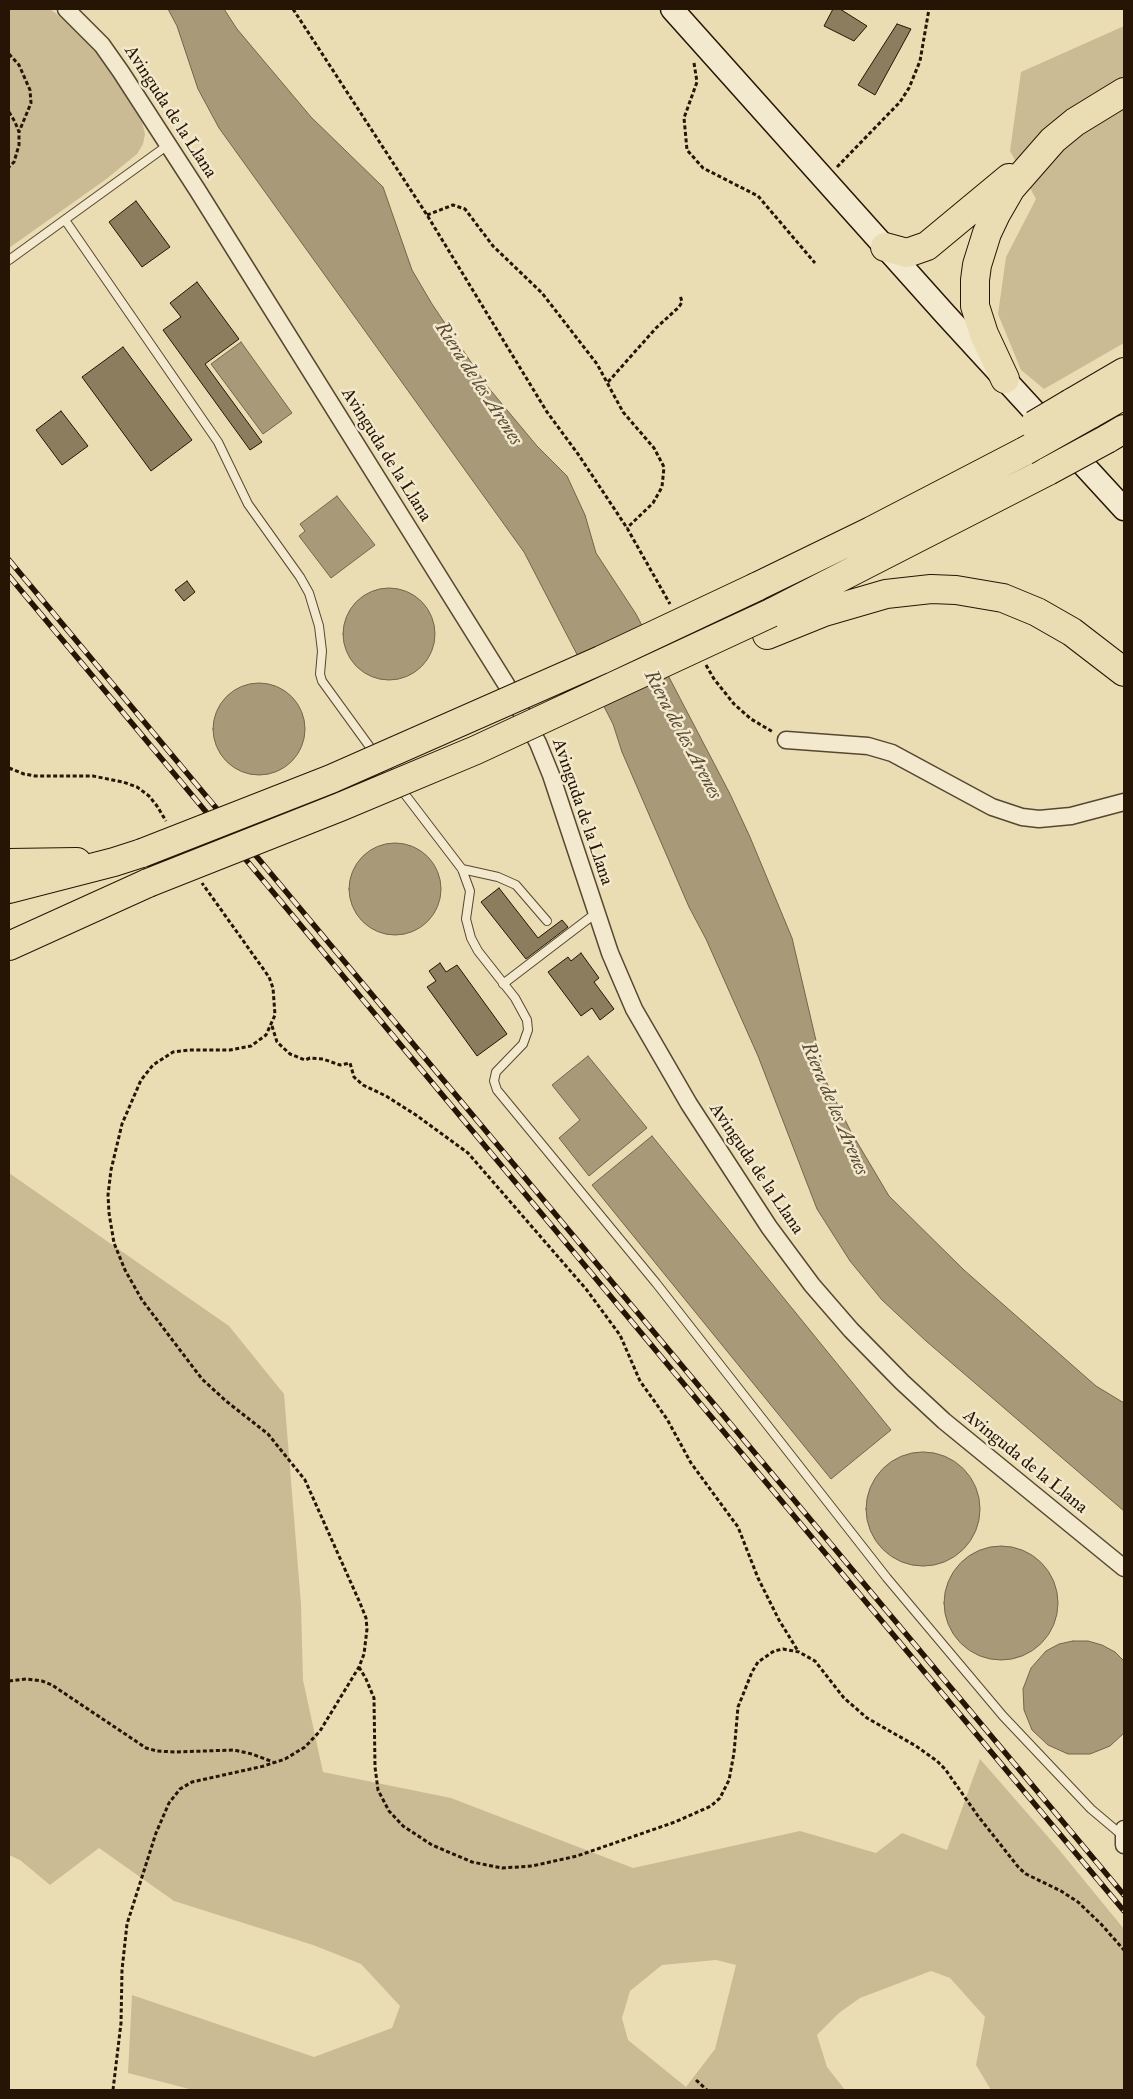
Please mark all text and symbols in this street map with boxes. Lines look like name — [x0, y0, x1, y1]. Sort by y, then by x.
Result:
street label: Avinguda de la Llana — [119, 42, 221, 182]
water label: Riera de les Arenes — [430, 318, 526, 450]
street label: Avinguda de la Llana — [336, 384, 436, 526]
water label: Riera de les Arenes — [639, 667, 725, 803]
street label: Avinguda de la Llana — [547, 736, 617, 888]
water label: Riera de les Arenes — [796, 1039, 872, 1179]
street label: Avinguda de la Llana — [704, 1099, 808, 1239]
street label: Avinguda de la Llana — [959, 1405, 1091, 1519]

